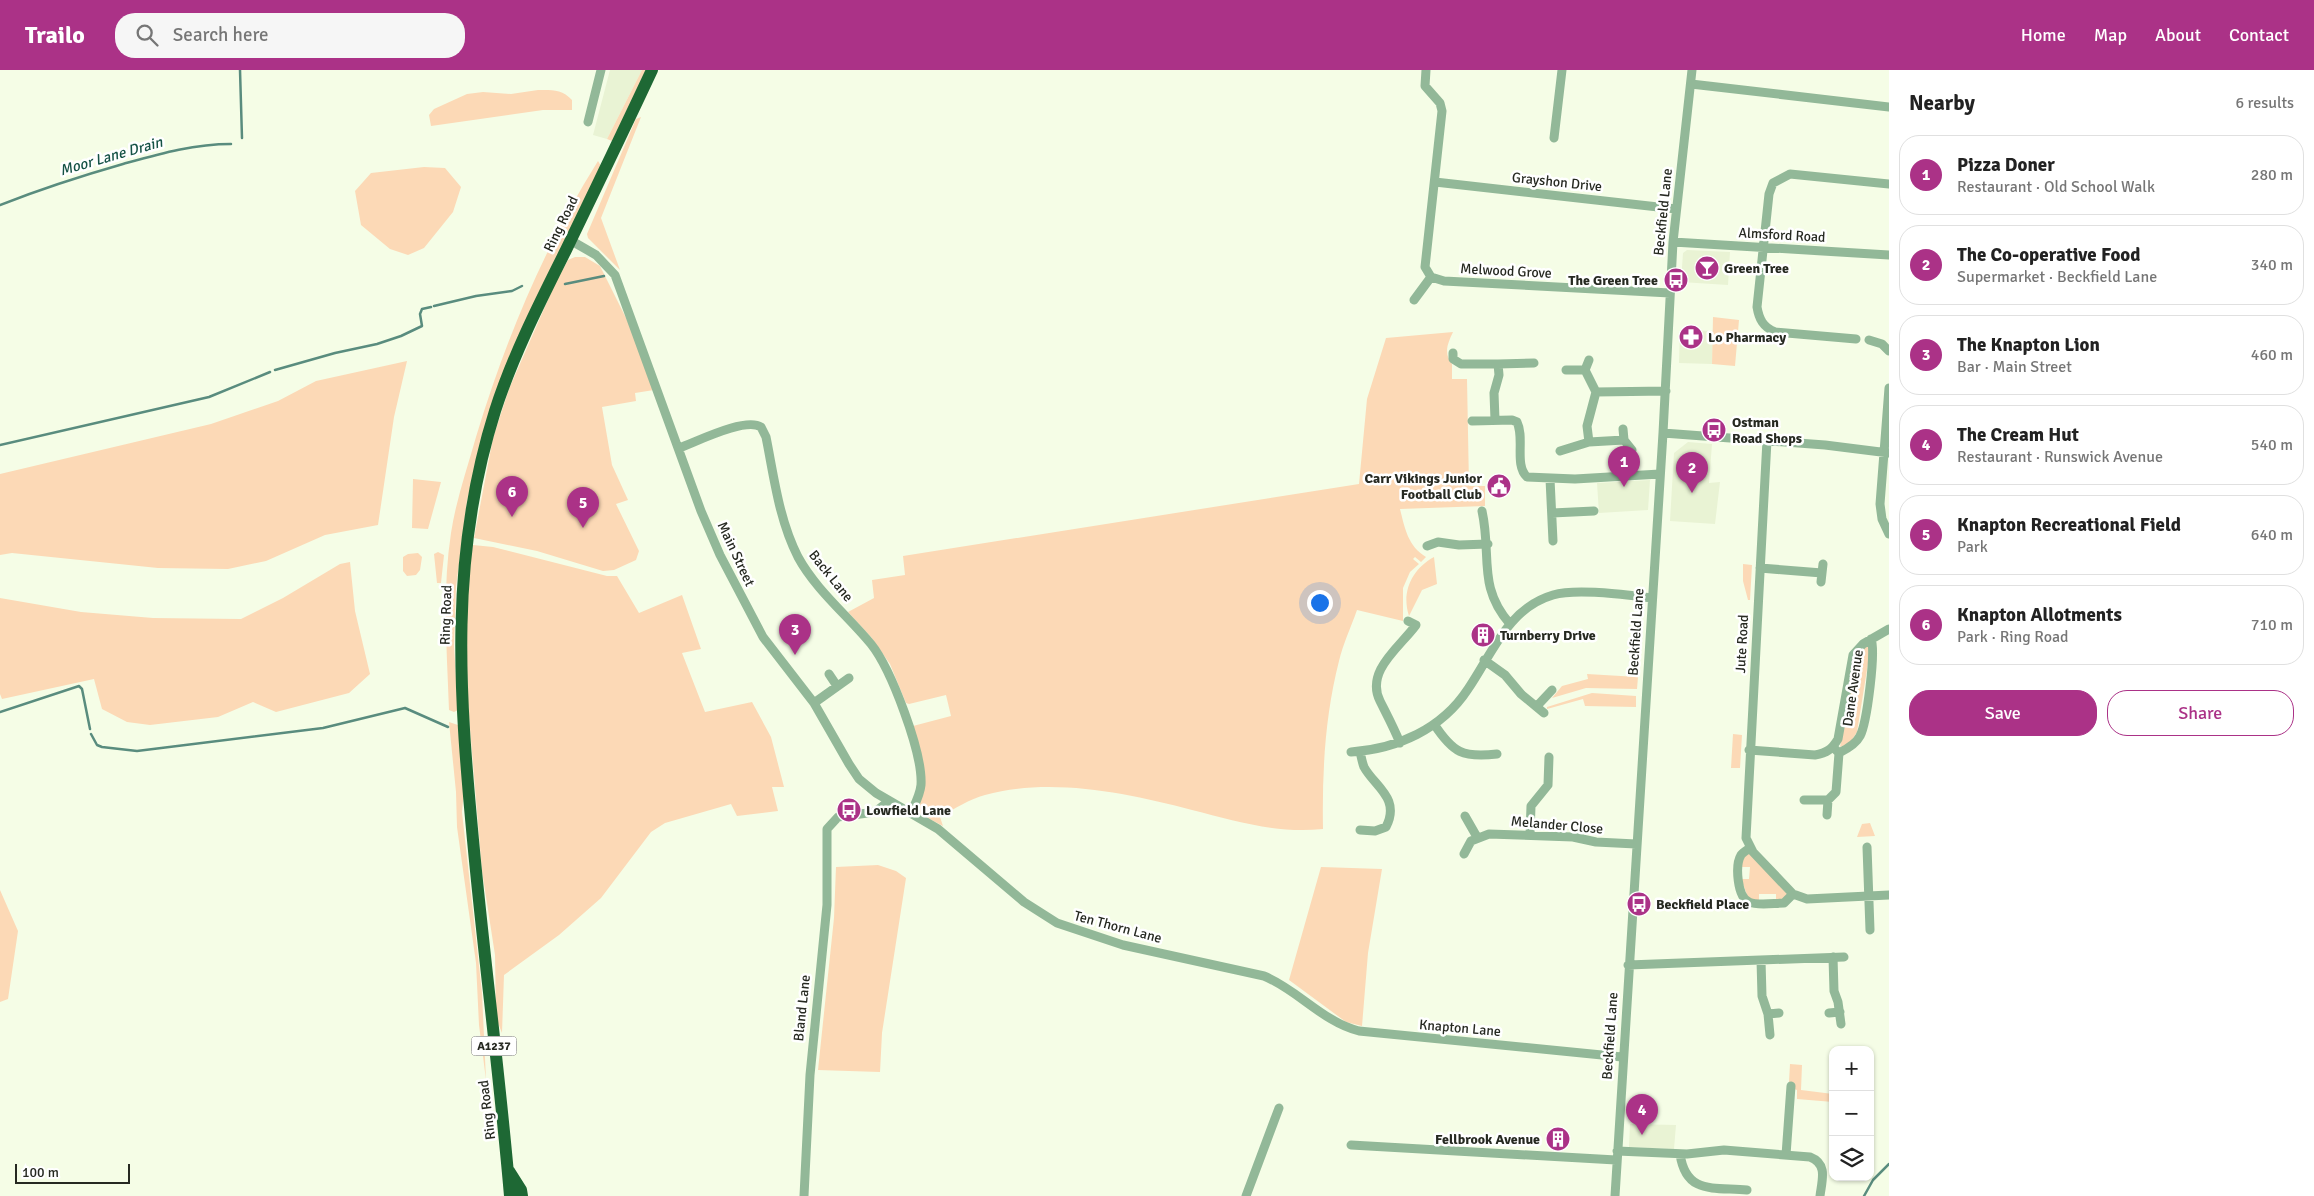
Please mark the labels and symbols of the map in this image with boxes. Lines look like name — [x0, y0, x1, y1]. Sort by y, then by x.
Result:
water label: Moor Lane Drain — [58, 133, 165, 179]
street label: Beckfield Lane — [1650, 168, 1676, 256]
street label: Grayshon Drive — [1511, 169, 1603, 195]
street label: Ring Road — [540, 193, 582, 255]
street label: Almsford Road — [1738, 224, 1826, 246]
bar icon: Green Tree — [1694, 255, 1720, 281]
street label: Melwood Grove — [1460, 260, 1552, 282]
place label: Green Tree — [1724, 260, 1789, 277]
bus stop icon: The Green Tree — [1663, 267, 1689, 293]
place label: The Green Tree — [1568, 272, 1658, 289]
pharmacy icon: Lo Pharmacy — [1678, 324, 1704, 350]
place label: Lo Pharmacy — [1708, 329, 1786, 346]
place label: Ostman Road Shops — [1732, 414, 1802, 447]
bus stop icon: Ostman Road Shops — [1701, 417, 1727, 443]
pin: 1 — [1608, 446, 1640, 487]
pin: 2 — [1676, 452, 1708, 493]
place label: Carr Vikings Junior Football Club — [1365, 470, 1482, 503]
public building icon: Carr Vikings Junior Football Club — [1486, 473, 1512, 499]
pin: 6 — [496, 476, 528, 517]
pin: 5 — [567, 487, 599, 528]
street label: Main Street — [714, 519, 758, 589]
street label: Back Lane — [805, 547, 857, 605]
street label: Ring Road — [436, 585, 456, 645]
street label: Beckfield Lane — [1624, 588, 1648, 676]
your location — [1307, 590, 1333, 616]
pin: 3 — [779, 614, 811, 655]
street label: Jute Road — [1732, 614, 1752, 674]
building icon: Turnberry Drive — [1470, 622, 1496, 648]
place label: Turnberry Drive — [1500, 627, 1596, 644]
street label: Dane Avenue — [1839, 648, 1867, 728]
bus stop icon: Lowfield Lane — [836, 797, 862, 823]
place label: Lowfield Lane — [866, 802, 951, 819]
street label: Melander Close — [1510, 812, 1604, 838]
bus stop icon: Beckfield Place — [1626, 891, 1652, 917]
place label: Beckfield Place — [1656, 896, 1749, 913]
street label: Ten Thorn Lane — [1072, 907, 1164, 947]
street label: Bland Lane — [790, 974, 814, 1042]
street label: Beckfield Lane — [1598, 992, 1622, 1080]
street label: Knapton Lane — [1418, 1016, 1502, 1040]
road number: A1237 — [472, 1036, 516, 1056]
street label: Ring Road — [475, 1079, 499, 1141]
pin: 4 — [1626, 1094, 1658, 1135]
building icon: Fellbrook Avenue — [1545, 1126, 1571, 1152]
place label: Fellbrook Avenue — [1435, 1131, 1540, 1148]
scale bar — [15, 1161, 130, 1184]

